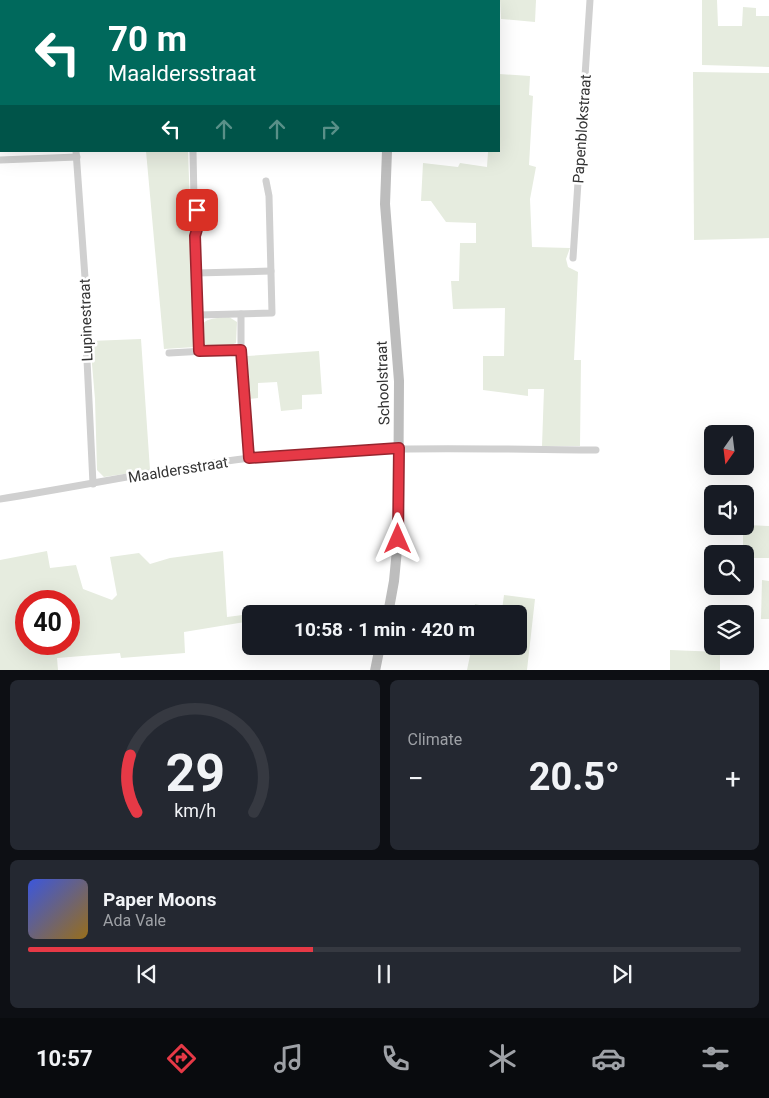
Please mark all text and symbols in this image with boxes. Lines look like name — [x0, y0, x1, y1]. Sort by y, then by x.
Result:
text: 70 m — [108, 19, 187, 60]
icon: left — [25, 20, 90, 85]
text: Maaldersstraat — [108, 61, 256, 86]
street label: Papenblokstraat — [569, 74, 595, 184]
icon: left — [157, 115, 185, 143]
icon: ahead — [210, 115, 238, 143]
icon: ahead — [263, 115, 291, 143]
icon: right — [316, 115, 344, 143]
pin — [176, 189, 218, 231]
icon: arrive — [183, 196, 211, 224]
street label: Lupinestraat — [76, 278, 96, 362]
street label: Schoolstraat — [373, 340, 393, 426]
north arrow — [704, 425, 754, 475]
map controls — [704, 425, 754, 655]
street label: Maaldersstraat — [127, 453, 229, 487]
button: sound — [704, 485, 754, 535]
position arrow — [371, 512, 423, 564]
button: search — [704, 545, 754, 595]
speed limit sign: 40 — [15, 590, 80, 655]
button: layers — [704, 605, 754, 655]
text: 10:58 · 1 min · 420 m — [294, 618, 475, 641]
text: Climate — [408, 730, 462, 749]
text: 29 — [165, 743, 225, 804]
text: 20.5° — [529, 755, 620, 799]
text: − — [408, 762, 424, 795]
text: + — [725, 762, 741, 795]
text: km/h — [174, 800, 216, 821]
text: Paper Moons — [103, 888, 216, 911]
text: Ada Vale — [103, 911, 166, 930]
icon: previous — [133, 960, 161, 988]
icon: pause — [370, 960, 398, 988]
icon: next — [608, 960, 636, 988]
icon: directions — [164, 1041, 199, 1076]
icon: music — [271, 1041, 306, 1076]
icon: phone — [378, 1041, 413, 1076]
icon: climate — [485, 1041, 520, 1076]
icon: car — [591, 1041, 626, 1076]
icon: filters — [698, 1041, 733, 1076]
text: 10:57 — [36, 1046, 93, 1071]

